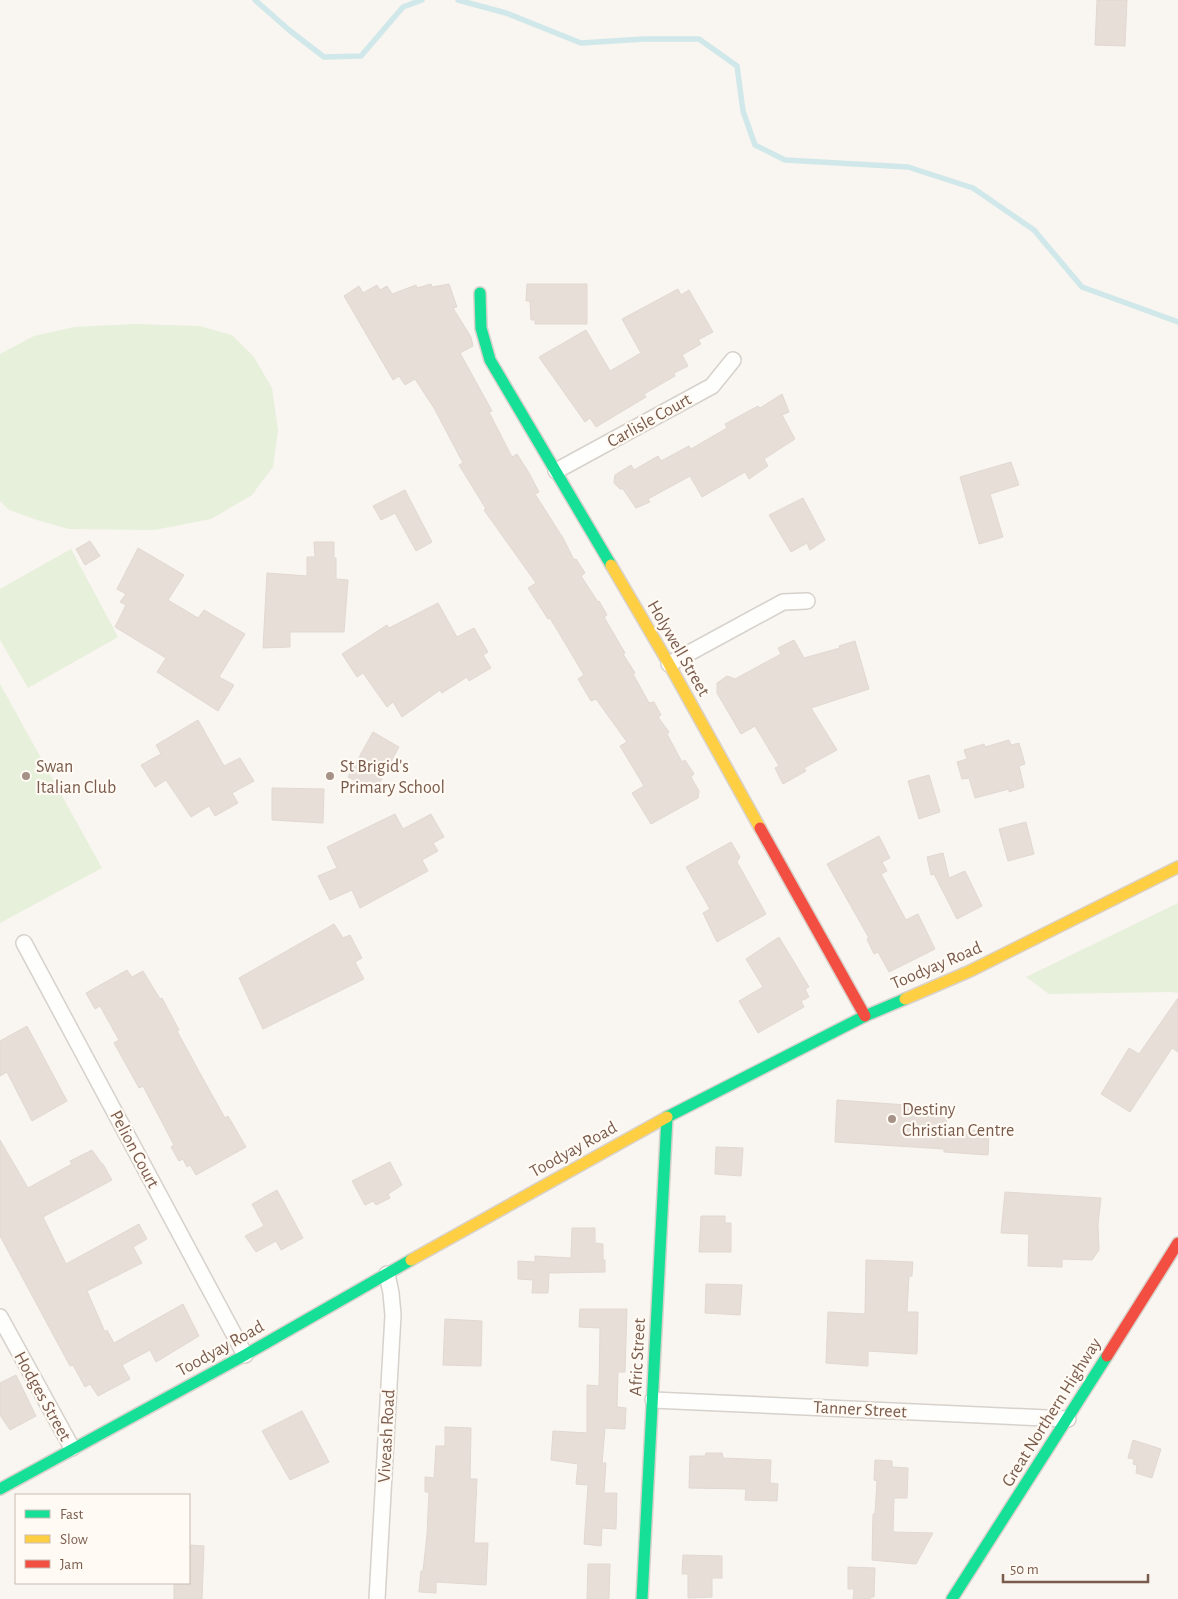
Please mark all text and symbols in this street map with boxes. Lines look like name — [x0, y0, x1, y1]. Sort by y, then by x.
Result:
street label: Carlisle Court — [604, 390, 695, 451]
street label: Holywell Street — [644, 598, 713, 700]
place label: Swan Italian Club — [36, 758, 116, 797]
place label: St Brigid's Primary School — [340, 758, 445, 797]
marker: Swan Italian Club — [20, 770, 32, 782]
marker: St Brigid's Primary School — [324, 770, 336, 782]
street label: Toodyay Road — [888, 939, 984, 993]
place label: Destiny Christian Centre — [902, 1101, 1014, 1140]
street label: Pelion Court — [106, 1108, 162, 1191]
marker: Destiny Christian Centre — [886, 1113, 898, 1125]
street label: Toodyay Road — [527, 1119, 620, 1181]
street label: Afric Street — [627, 1317, 649, 1397]
street label: Toodyay Road — [174, 1318, 267, 1380]
street label: Great Northern Highway — [999, 1335, 1105, 1490]
street label: Hodges Street — [10, 1349, 74, 1444]
street label: Viveash Road — [376, 1389, 398, 1483]
street label: Tanner Street — [813, 1399, 907, 1421]
legend — [15, 1494, 190, 1584]
text: Fast — [60, 1507, 84, 1522]
text: Slow — [60, 1532, 88, 1547]
scale bar — [1003, 1552, 1148, 1584]
text: Jam — [60, 1557, 83, 1572]
text: 50 m — [1010, 1562, 1039, 1577]

